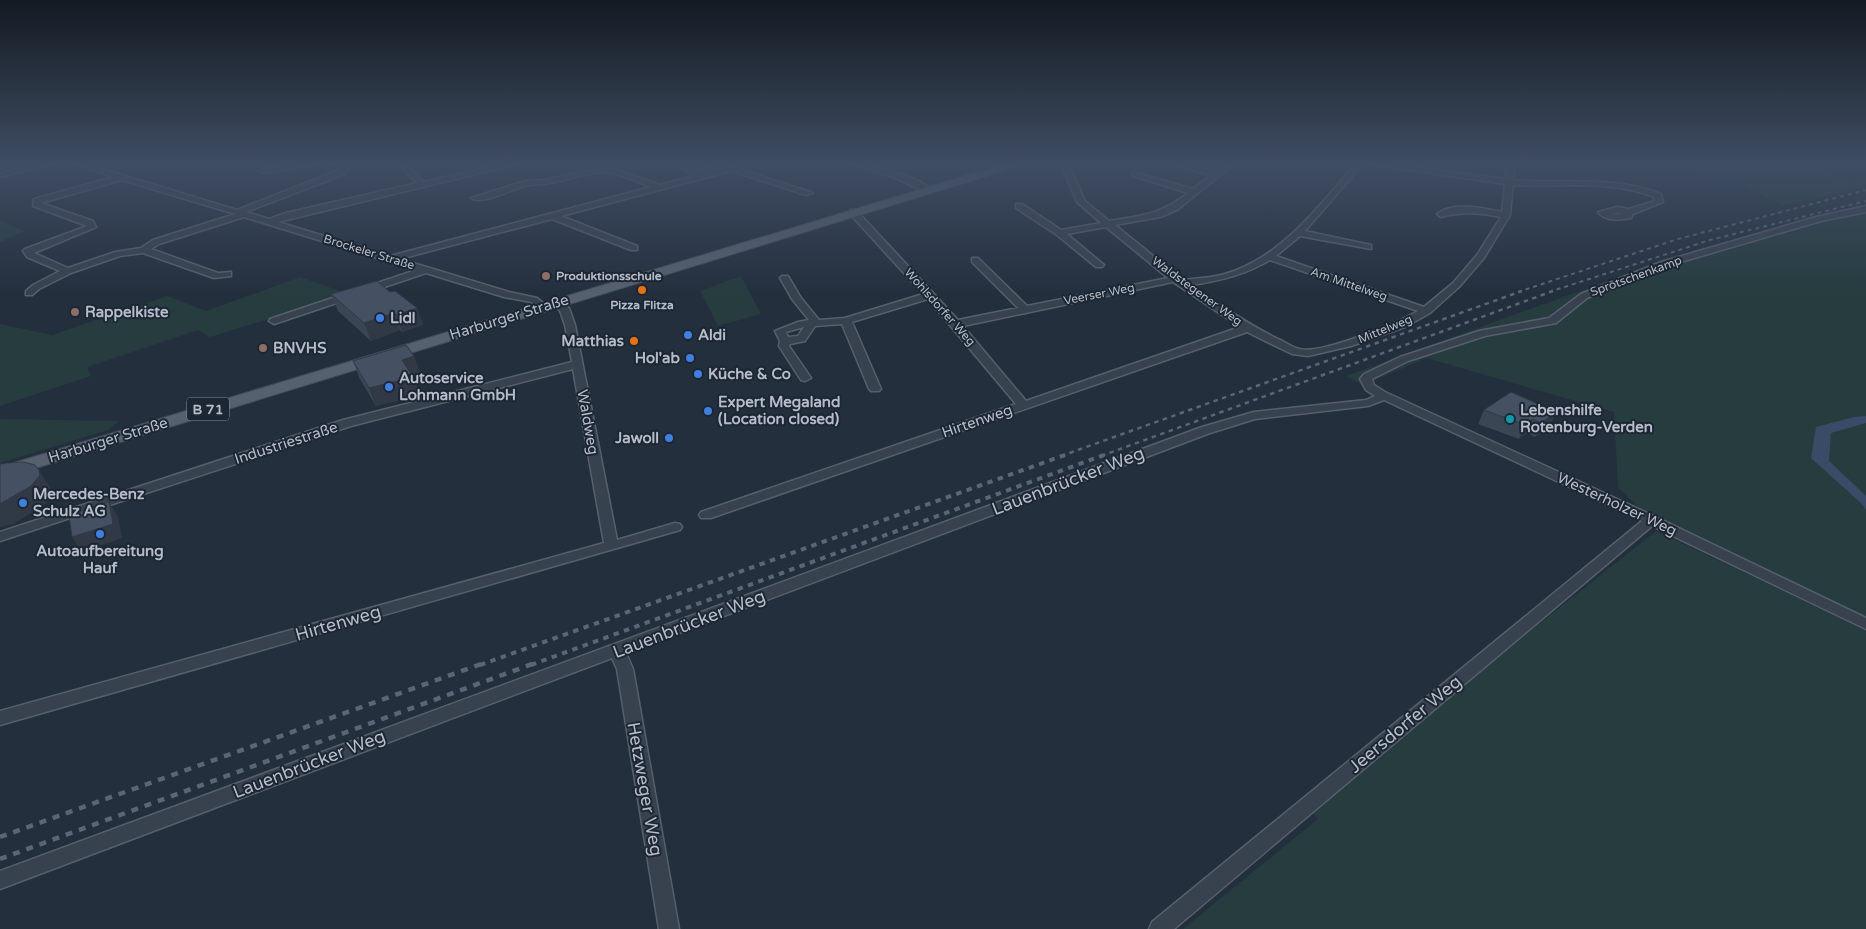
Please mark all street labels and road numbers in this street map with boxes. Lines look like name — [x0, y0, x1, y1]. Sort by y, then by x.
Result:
street label: Brockeler Straße — [322, 232, 416, 273]
street label: Sprötschenkamp — [1588, 253, 1684, 299]
street label: Waldstegener Weg — [1149, 254, 1245, 328]
street label: Am Mittelweg — [1309, 264, 1389, 304]
street label: Wohlsdorfer Weg — [902, 265, 978, 349]
street label: Veerser Weg — [1062, 280, 1136, 308]
street label: Harburger Straße — [447, 290, 571, 344]
street label: Mittelweg — [1356, 312, 1414, 346]
street label: Waldweg — [573, 388, 603, 456]
road number: B 71 — [187, 398, 229, 420]
street label: Hirtenweg — [939, 401, 1015, 441]
street label: Harburger Straße — [46, 413, 170, 467]
street label: Industriestraße — [232, 418, 340, 468]
street label: Lauenbrücker Weg — [989, 442, 1147, 520]
street label: Westerholzer Weg — [1554, 468, 1680, 540]
street label: Lauenbrücker Weg — [610, 585, 768, 663]
street label: Hirtenweg — [293, 600, 383, 646]
street label: Jeersdorfer Weg — [1344, 670, 1466, 778]
street label: Hetzweger Weg — [622, 720, 668, 858]
street label: Lauenbrücker Weg — [230, 725, 388, 803]

